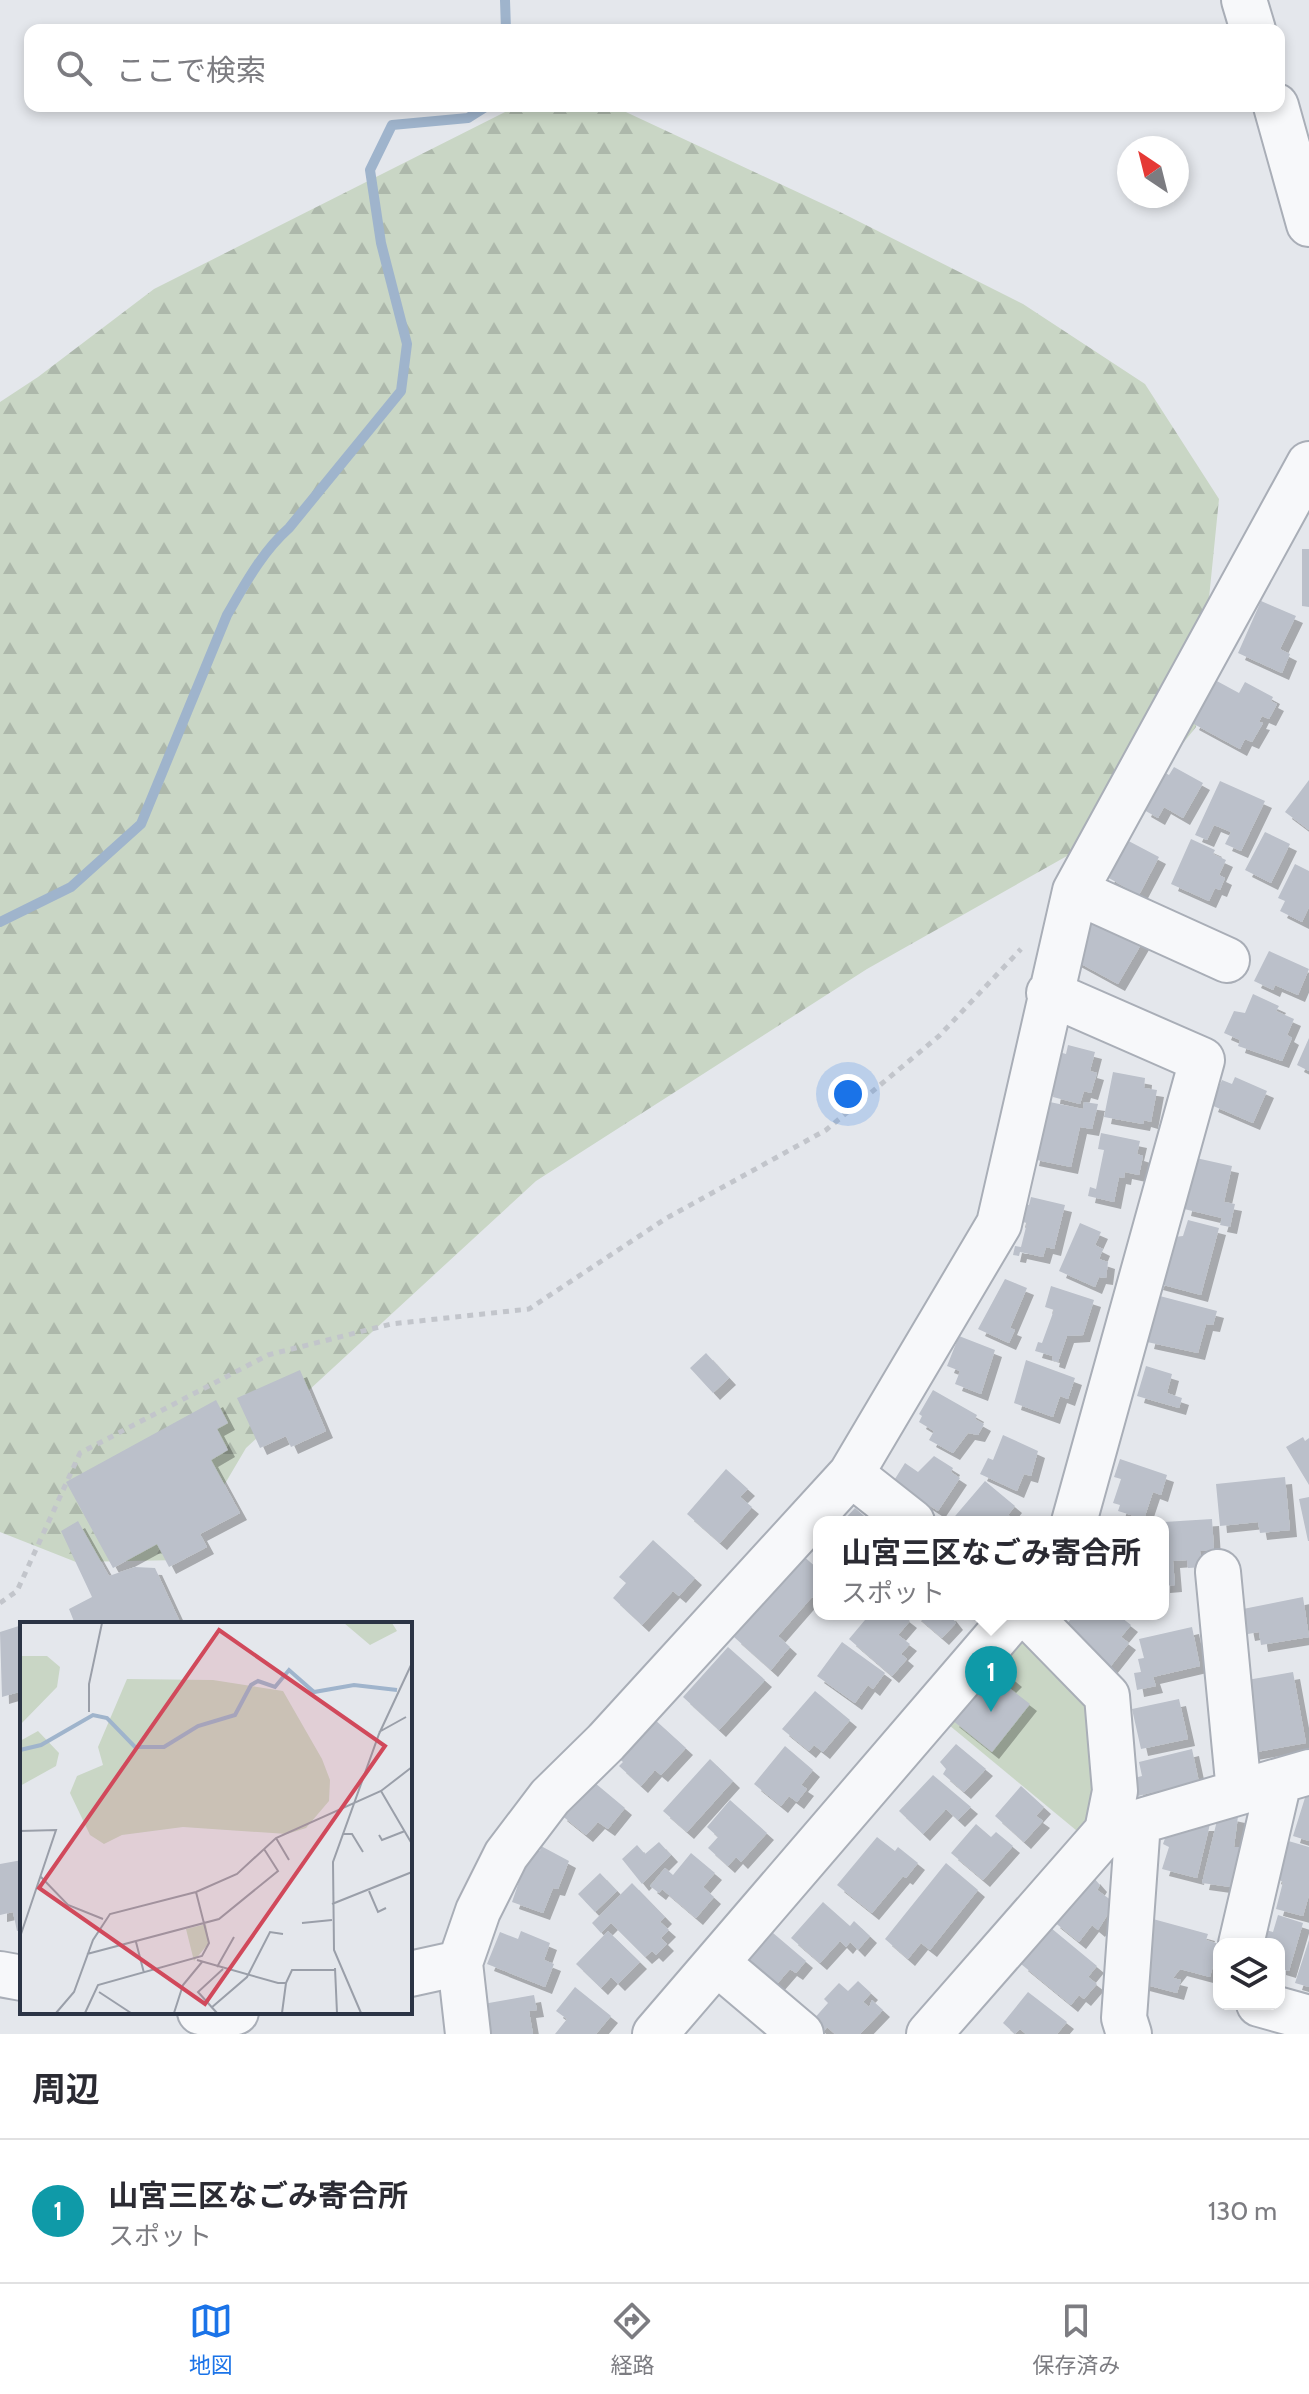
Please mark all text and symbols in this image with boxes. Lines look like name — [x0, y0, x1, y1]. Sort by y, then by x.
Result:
search box — [24, 24, 1285, 112]
icon: search — [52, 46, 96, 90]
text: ここで検索 — [116, 52, 266, 89]
north arrow — [1117, 136, 1189, 208]
your location — [828, 1074, 868, 1114]
popup — [813, 1516, 1169, 1620]
text: 山宮三区なごみ寄合所 — [841, 1534, 1141, 1571]
text: スポット — [841, 1577, 945, 1609]
inset map — [20, 1622, 412, 2014]
pin: 1 — [965, 1646, 1017, 1712]
map controls — [1213, 1938, 1285, 2010]
button: layers — [1213, 1938, 1285, 2010]
text: 周辺 — [32, 2068, 100, 2110]
text: 山宮三区なごみ寄合所 — [108, 2177, 408, 2214]
text: 1 — [53, 2195, 63, 2227]
text: 130 m — [1208, 2195, 1277, 2227]
text: スポット — [108, 2220, 212, 2252]
tab: 地図 — [189, 2299, 233, 2379]
tab: 経路 — [610, 2299, 654, 2379]
tab: 保存済み — [1032, 2299, 1120, 2379]

